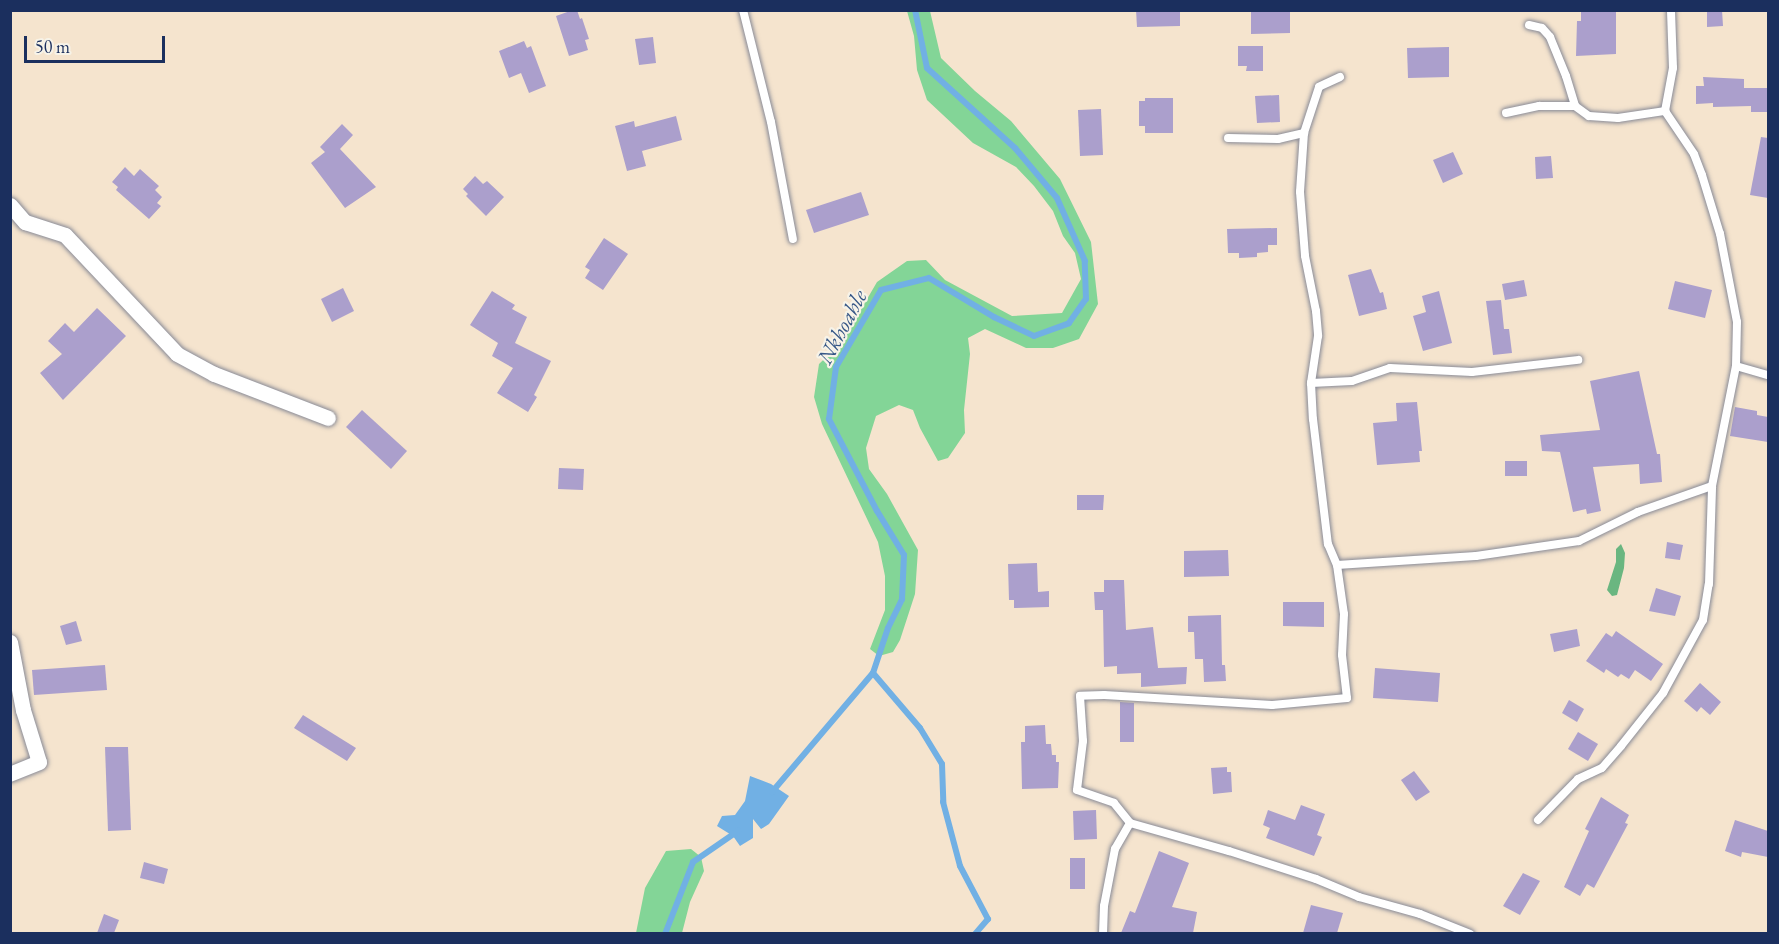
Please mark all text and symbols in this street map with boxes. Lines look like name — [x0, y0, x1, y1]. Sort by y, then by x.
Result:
scale bar — [27, 24, 168, 62]
text: 50 m — [35, 35, 70, 58]
water label: Nkhoahle — [811, 285, 873, 369]

